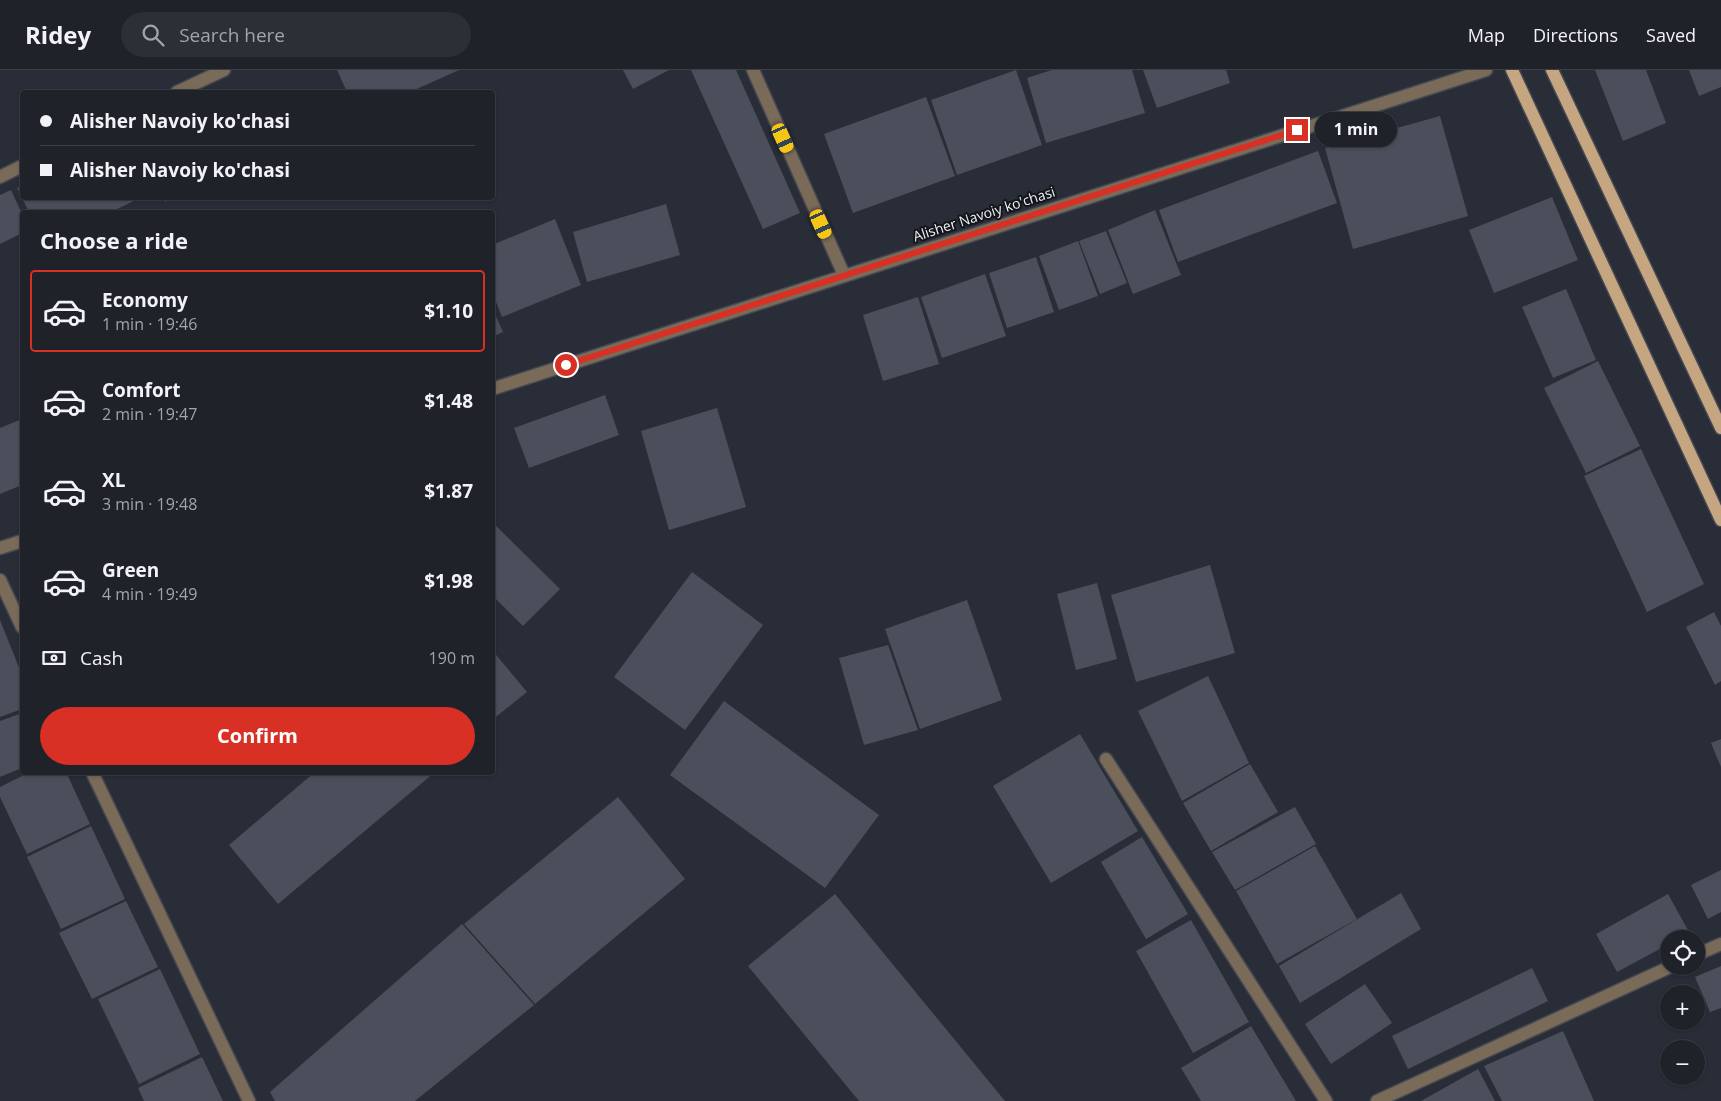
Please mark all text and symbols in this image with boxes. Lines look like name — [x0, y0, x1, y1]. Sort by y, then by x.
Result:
search box — [121, 12, 471, 57]
text: Ridey — [25, 18, 91, 51]
icon: search — [139, 21, 167, 49]
text: Search here — [179, 22, 285, 48]
text: Map — [1468, 23, 1505, 47]
text: Directions — [1533, 23, 1618, 47]
text: Saved — [1646, 23, 1696, 47]
text: Alisher Navoiy ko'chasi — [70, 108, 290, 134]
callout: 1 min — [1314, 112, 1397, 148]
text: 1 min — [1334, 118, 1378, 140]
route end — [1286, 119, 1308, 141]
car — [770, 121, 795, 155]
text: Alisher Navoiy ko'chasi — [70, 157, 290, 183]
street label: Alisher Navoiy ko'chasi — [910, 182, 1057, 245]
car — [808, 207, 833, 241]
text: Choose a ride — [40, 225, 188, 255]
text: Economy — [102, 287, 188, 313]
icon: car — [42, 289, 87, 334]
text: $1.10 — [424, 298, 473, 324]
text: 1 min · 19:46 — [102, 313, 197, 335]
route start — [555, 354, 577, 376]
text: Comfort — [102, 377, 181, 403]
icon: car — [42, 379, 87, 424]
text: $1.48 — [424, 388, 473, 414]
text: 2 min · 19:47 — [102, 403, 197, 425]
text: XL — [102, 467, 125, 493]
icon: car — [42, 469, 87, 514]
text: $1.87 — [424, 478, 473, 504]
text: 3 min · 19:48 — [102, 493, 197, 515]
text: Green — [102, 557, 159, 583]
icon: car — [42, 559, 87, 604]
text: $1.98 — [424, 568, 473, 594]
text: 4 min · 19:49 — [102, 583, 197, 605]
icon: cash — [40, 644, 68, 672]
text: Cash — [80, 645, 123, 671]
text: 190 m — [429, 647, 475, 669]
button: Confirm — [40, 707, 475, 765]
map controls — [1660, 930, 1705, 1085]
button: locate — [1660, 930, 1705, 975]
button: + — [1660, 985, 1705, 1030]
button: − — [1660, 1040, 1705, 1085]

